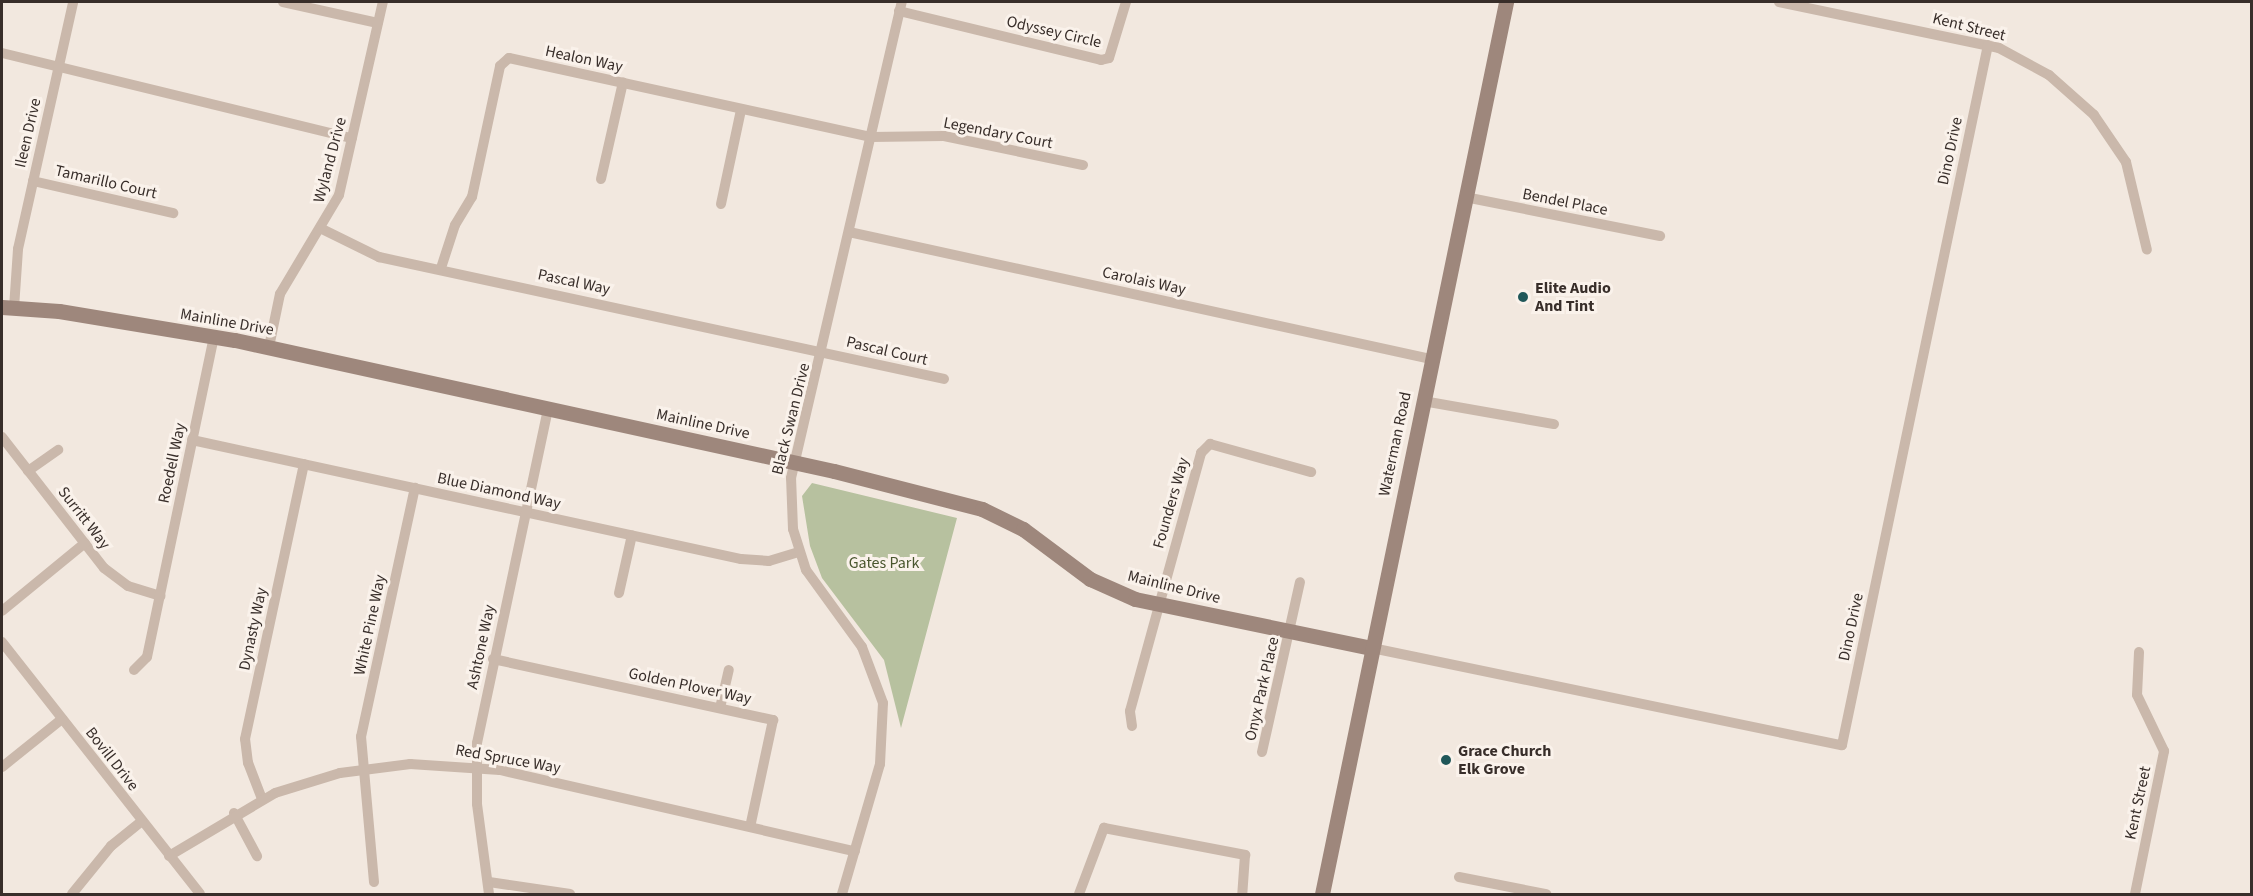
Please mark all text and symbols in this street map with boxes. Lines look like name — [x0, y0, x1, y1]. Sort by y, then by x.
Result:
street label: Kent Street — [1931, 9, 2007, 45]
street label: Odyssey Circle — [1005, 12, 1103, 52]
street label: Healon Way — [543, 41, 625, 77]
street label: Ileen Drive — [11, 96, 45, 170]
street label: Legendary Court — [942, 113, 1054, 153]
street label: Wyland Drive — [309, 115, 351, 205]
street label: Dino Drive — [1933, 115, 1967, 187]
street label: Tamarillo Court — [53, 161, 159, 203]
street label: Bendel Place — [1521, 184, 1609, 220]
street label: Carolais Way — [1100, 263, 1188, 299]
street label: Pascal Way — [536, 265, 612, 299]
place label: Elite Audio And Tint — [1535, 278, 1611, 316]
marker: Elite Audio And Tint — [1516, 290, 1530, 304]
street label: Mainline Drive — [179, 304, 275, 340]
street label: Pascal Court — [844, 332, 930, 370]
street label: Black Swan Drive — [768, 361, 814, 477]
street label: Waterman Road — [1375, 390, 1415, 498]
street label: Mainline Drive — [655, 405, 751, 443]
street label: Roedell Way — [154, 421, 190, 505]
street label: Founders Way — [1149, 455, 1193, 551]
street label: Blue Diamond Way — [435, 469, 563, 513]
street label: Surritt Way — [54, 483, 114, 553]
park label: Gates Park — [849, 553, 919, 573]
street label: Mainline Drive — [1126, 566, 1222, 608]
street label: White Pine Way — [350, 573, 390, 677]
street label: Dynasty Way — [235, 586, 271, 672]
street label: Dino Drive — [1834, 591, 1868, 663]
street label: Ashtone Way — [463, 603, 499, 691]
street label: Onyx Park Place — [1241, 635, 1283, 743]
street label: Golden Plover Way — [627, 664, 753, 708]
street label: Bovill Drive — [81, 723, 143, 795]
street label: Red Spruce Way — [454, 740, 562, 778]
place label: Grace Church Elk Grove — [1458, 741, 1551, 779]
marker: Grace Church Elk Grove — [1439, 753, 1453, 767]
street label: Kent Street — [2121, 765, 2155, 841]

